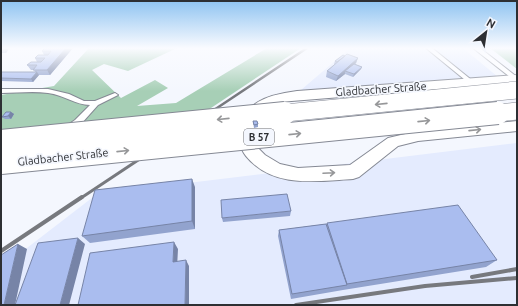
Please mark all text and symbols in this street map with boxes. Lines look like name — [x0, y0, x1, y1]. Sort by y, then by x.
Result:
north arrow — [466, 12, 506, 52]
text: N — [484, 16, 498, 31]
street label: Gladbacher Straße — [335, 80, 427, 98]
one-way arrow — [375, 100, 388, 107]
one-way arrow — [217, 115, 230, 123]
one-way arrow — [417, 117, 430, 124]
one-way arrow — [468, 126, 481, 133]
road number: B 57 — [244, 129, 274, 145]
one-way arrow — [288, 130, 301, 137]
street label: Gladbacher Straße — [17, 146, 109, 168]
one-way arrow — [116, 147, 129, 154]
one-way arrow — [322, 170, 335, 177]

